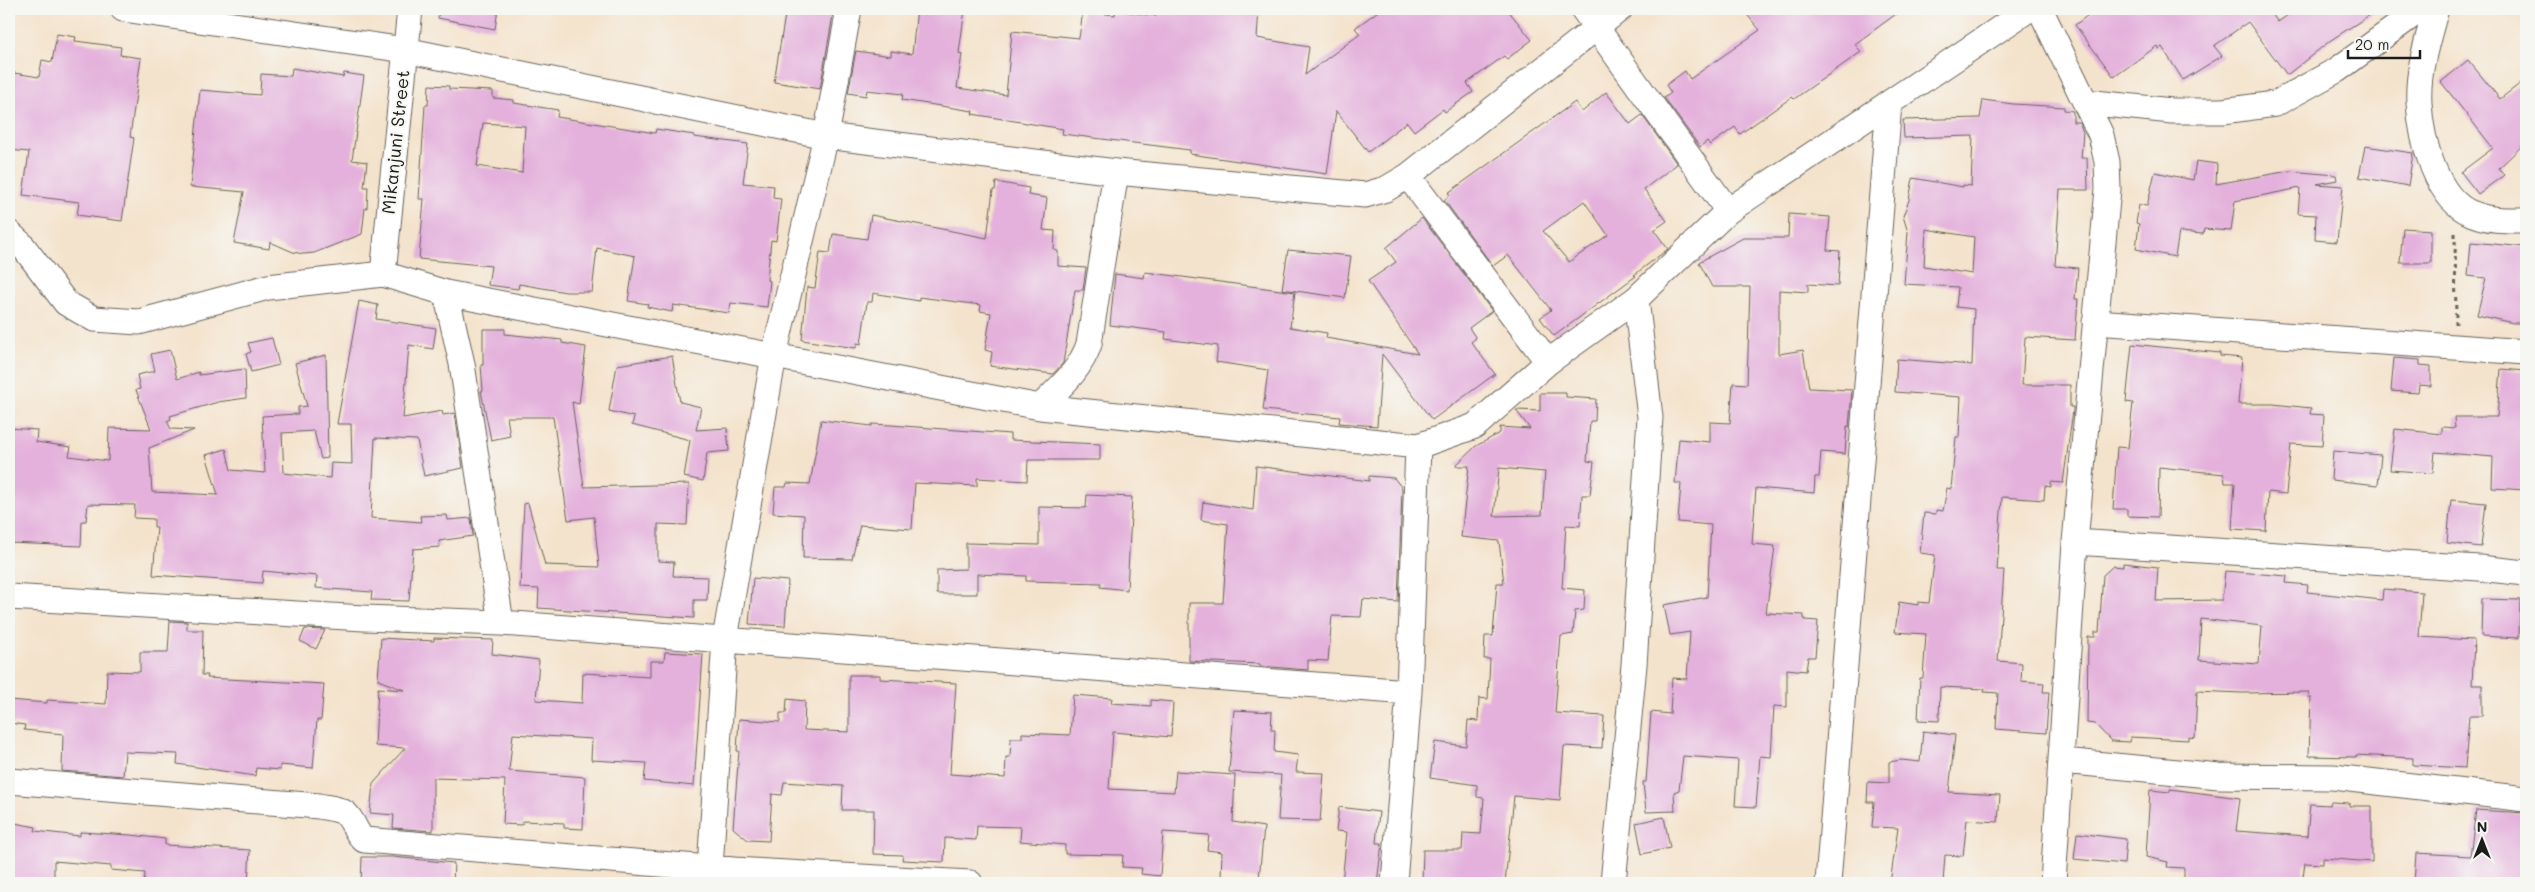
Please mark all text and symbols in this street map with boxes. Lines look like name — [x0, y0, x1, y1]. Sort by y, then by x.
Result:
scale bar — [2348, 28, 2420, 60]
text: 20 m — [2355, 34, 2389, 54]
street label: Mikanjuni Street — [375, 69, 415, 215]
north arrow — [2458, 814, 2508, 864]
text: N — [2477, 817, 2487, 836]

